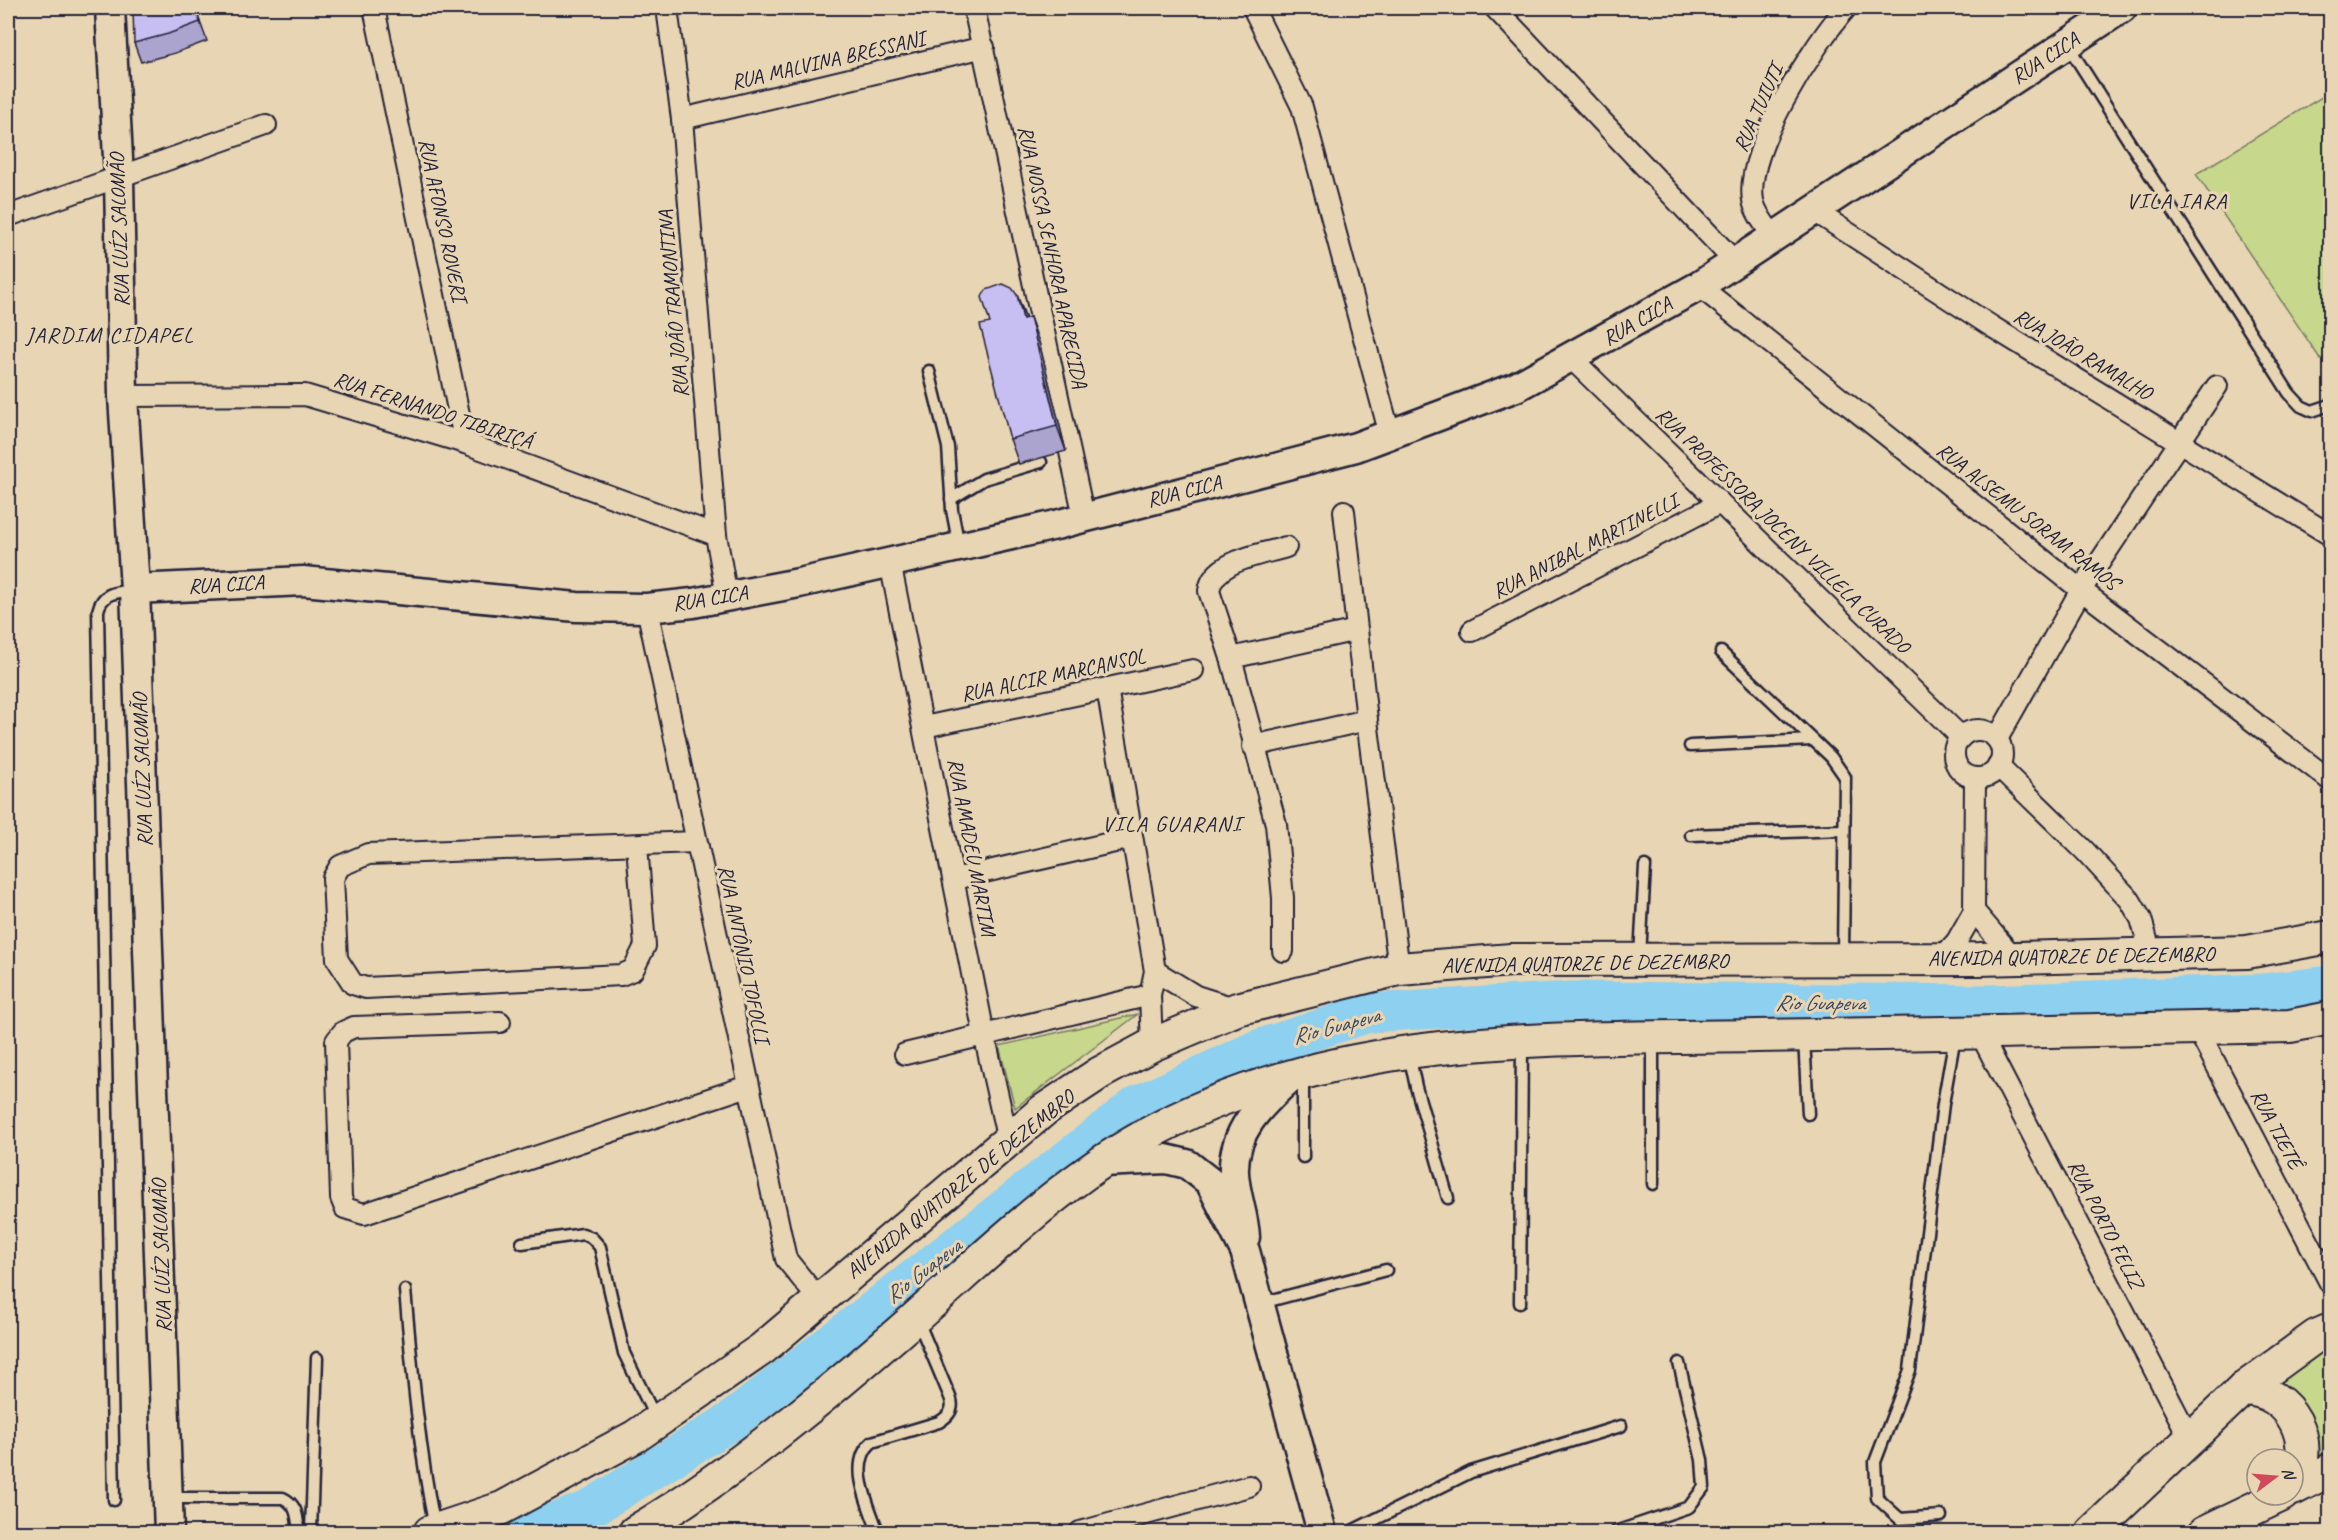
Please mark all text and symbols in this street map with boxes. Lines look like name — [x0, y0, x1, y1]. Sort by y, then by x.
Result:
street label: RUA MALVINA BRESSANI — [729, 24, 932, 95]
street label: RUA CICA — [2006, 26, 2085, 90]
street label: RUA TUIUTI — [1727, 56, 1791, 156]
street label: RUA NOSSA SENHORA APARECIDA — [1012, 123, 1094, 391]
street label: RUA AFONSO ROVERI — [413, 136, 474, 308]
street label: RUA LUÍZ SALOMÃO — [103, 150, 135, 307]
district label: VILA IARA — [2126, 187, 2228, 215]
street label: RUA JOÃO TRAMONTINA — [652, 209, 694, 399]
street label: RUA CICA — [1598, 290, 1678, 351]
street label: RUA JOÃO RAMALHO — [2009, 303, 2159, 407]
district label: JARDIM CIDAPEL — [25, 321, 194, 349]
street label: RUA FERNANDO TIBIRIÇÁ — [331, 366, 538, 455]
street label: RUA PROFESSORA JOCENY VILLELA CURADO — [1650, 401, 1918, 661]
street label: RUA ALSEMU SORAM RAMOS — [1932, 437, 2127, 598]
street label: RUA CICA — [1144, 469, 1225, 513]
street label: RUA ANIBAL MARTINELLI — [1488, 486, 1686, 604]
street label: RUA CICA — [187, 569, 266, 599]
street label: RUA CICA — [671, 579, 751, 617]
street label: RUA ALCIR MARCANSOL — [959, 643, 1148, 707]
street label: RUA LUÍZ SALOMÃO — [126, 690, 158, 847]
street label: RUA AMADEU MARTIM — [942, 756, 1002, 940]
district label: VILA GUARANI — [1102, 810, 1246, 838]
street label: RUA ANTÔNIO TOFOLLI — [712, 863, 777, 1050]
street label: AVENIDA QUATORZE DE DEZEMBRO — [1928, 940, 2217, 971]
street label: AVENIDA QUATORZE DE DEZEMBRO — [1442, 947, 1731, 978]
water label: Rio Guapeva — [1775, 989, 1868, 1017]
water label: Rio Guapeva — [1289, 1000, 1386, 1051]
street label: AVENIDA QUATORZE DE DEZEMBRO — [841, 1082, 1081, 1284]
street label: RUA TIETÊ — [2245, 1085, 2311, 1177]
street label: RUA PORTO FELIZ — [2062, 1155, 2151, 1295]
street label: RUA LUÍZ SALOMÃO — [145, 1176, 177, 1333]
water label: Rio Guapeva — [879, 1231, 969, 1310]
north arrow — [2245, 1447, 2305, 1507]
text: N — [2277, 1466, 2300, 1484]

